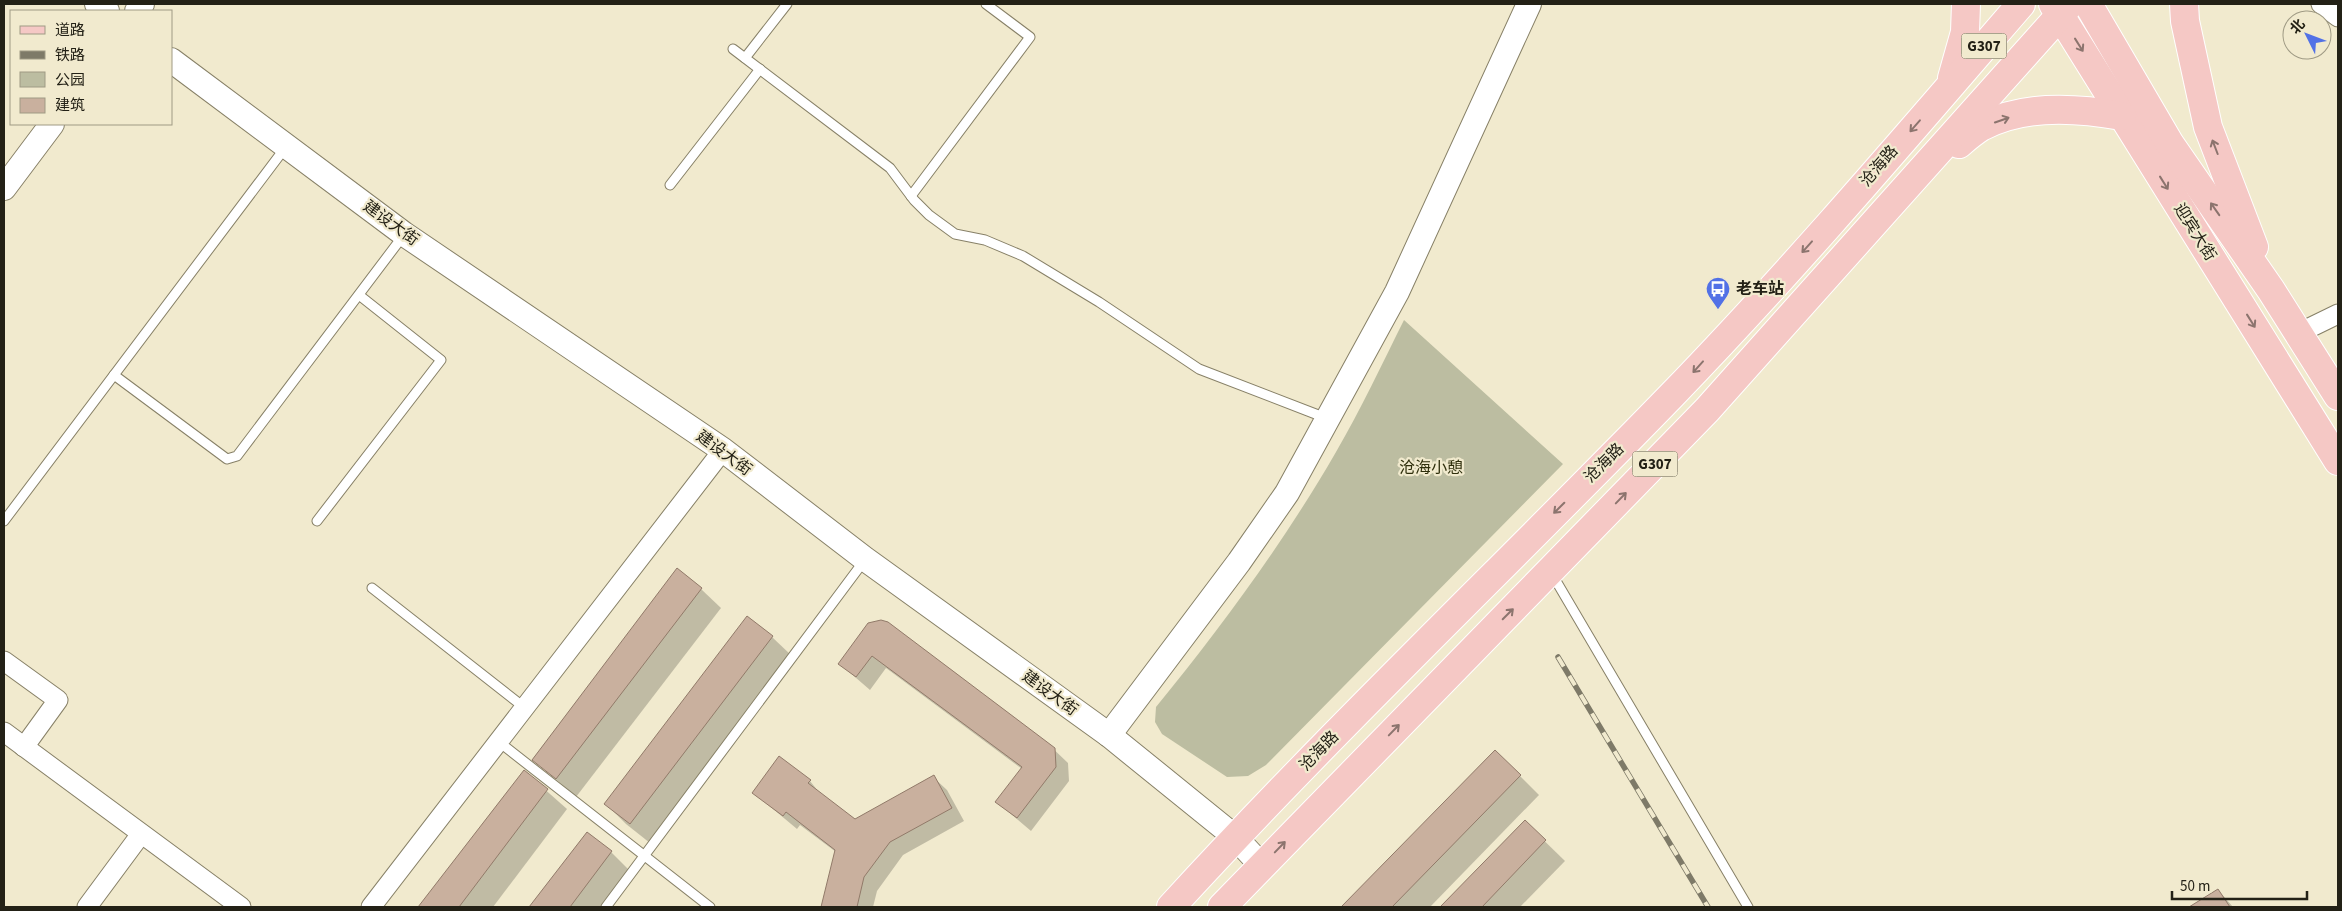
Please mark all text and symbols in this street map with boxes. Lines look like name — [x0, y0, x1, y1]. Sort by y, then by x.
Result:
legend — [10, 10, 172, 125]
north arrow — [2282, 10, 2332, 60]
text: 北 — [2286, 15, 2310, 39]
text: 道路 — [55, 20, 85, 41]
road number: G307 — [1962, 34, 2006, 58]
one-way arrow — [2074, 37, 2084, 51]
text: 铁路 — [55, 45, 85, 66]
text: 公园 — [55, 70, 85, 91]
text: 建筑 — [55, 95, 85, 116]
one-way arrow — [1994, 115, 2009, 124]
one-way arrow — [1909, 119, 1921, 132]
one-way arrow — [2210, 140, 2220, 155]
street label: 沧海路 — [1855, 141, 1903, 191]
one-way arrow — [2160, 176, 2170, 190]
street label: 建设大街 — [359, 195, 423, 251]
street label: 迎宾大街 — [2169, 199, 2221, 265]
one-way arrow — [2210, 202, 2220, 216]
one-way arrow — [1801, 241, 1813, 254]
bus stop icon: 老车站 — [1705, 276, 1731, 310]
place label: 老车站 — [1736, 278, 1784, 300]
one-way arrow — [2246, 313, 2256, 327]
one-way arrow — [1692, 361, 1703, 374]
street label: 建设大街 — [692, 425, 756, 481]
street label: 沧海路 — [1579, 438, 1629, 488]
road number: G307 — [1632, 452, 1678, 476]
park label: 沧海小憩 — [1399, 457, 1463, 479]
one-way arrow — [1615, 492, 1627, 505]
one-way arrow — [1553, 502, 1565, 514]
one-way arrow — [1501, 609, 1513, 621]
street label: 建设大街 — [1018, 665, 1082, 721]
one-way arrow — [1387, 724, 1400, 736]
street label: 沧海路 — [1294, 726, 1344, 776]
one-way arrow — [1274, 841, 1286, 853]
scale bar — [2172, 868, 2307, 900]
text: 50 m — [2180, 876, 2210, 897]

